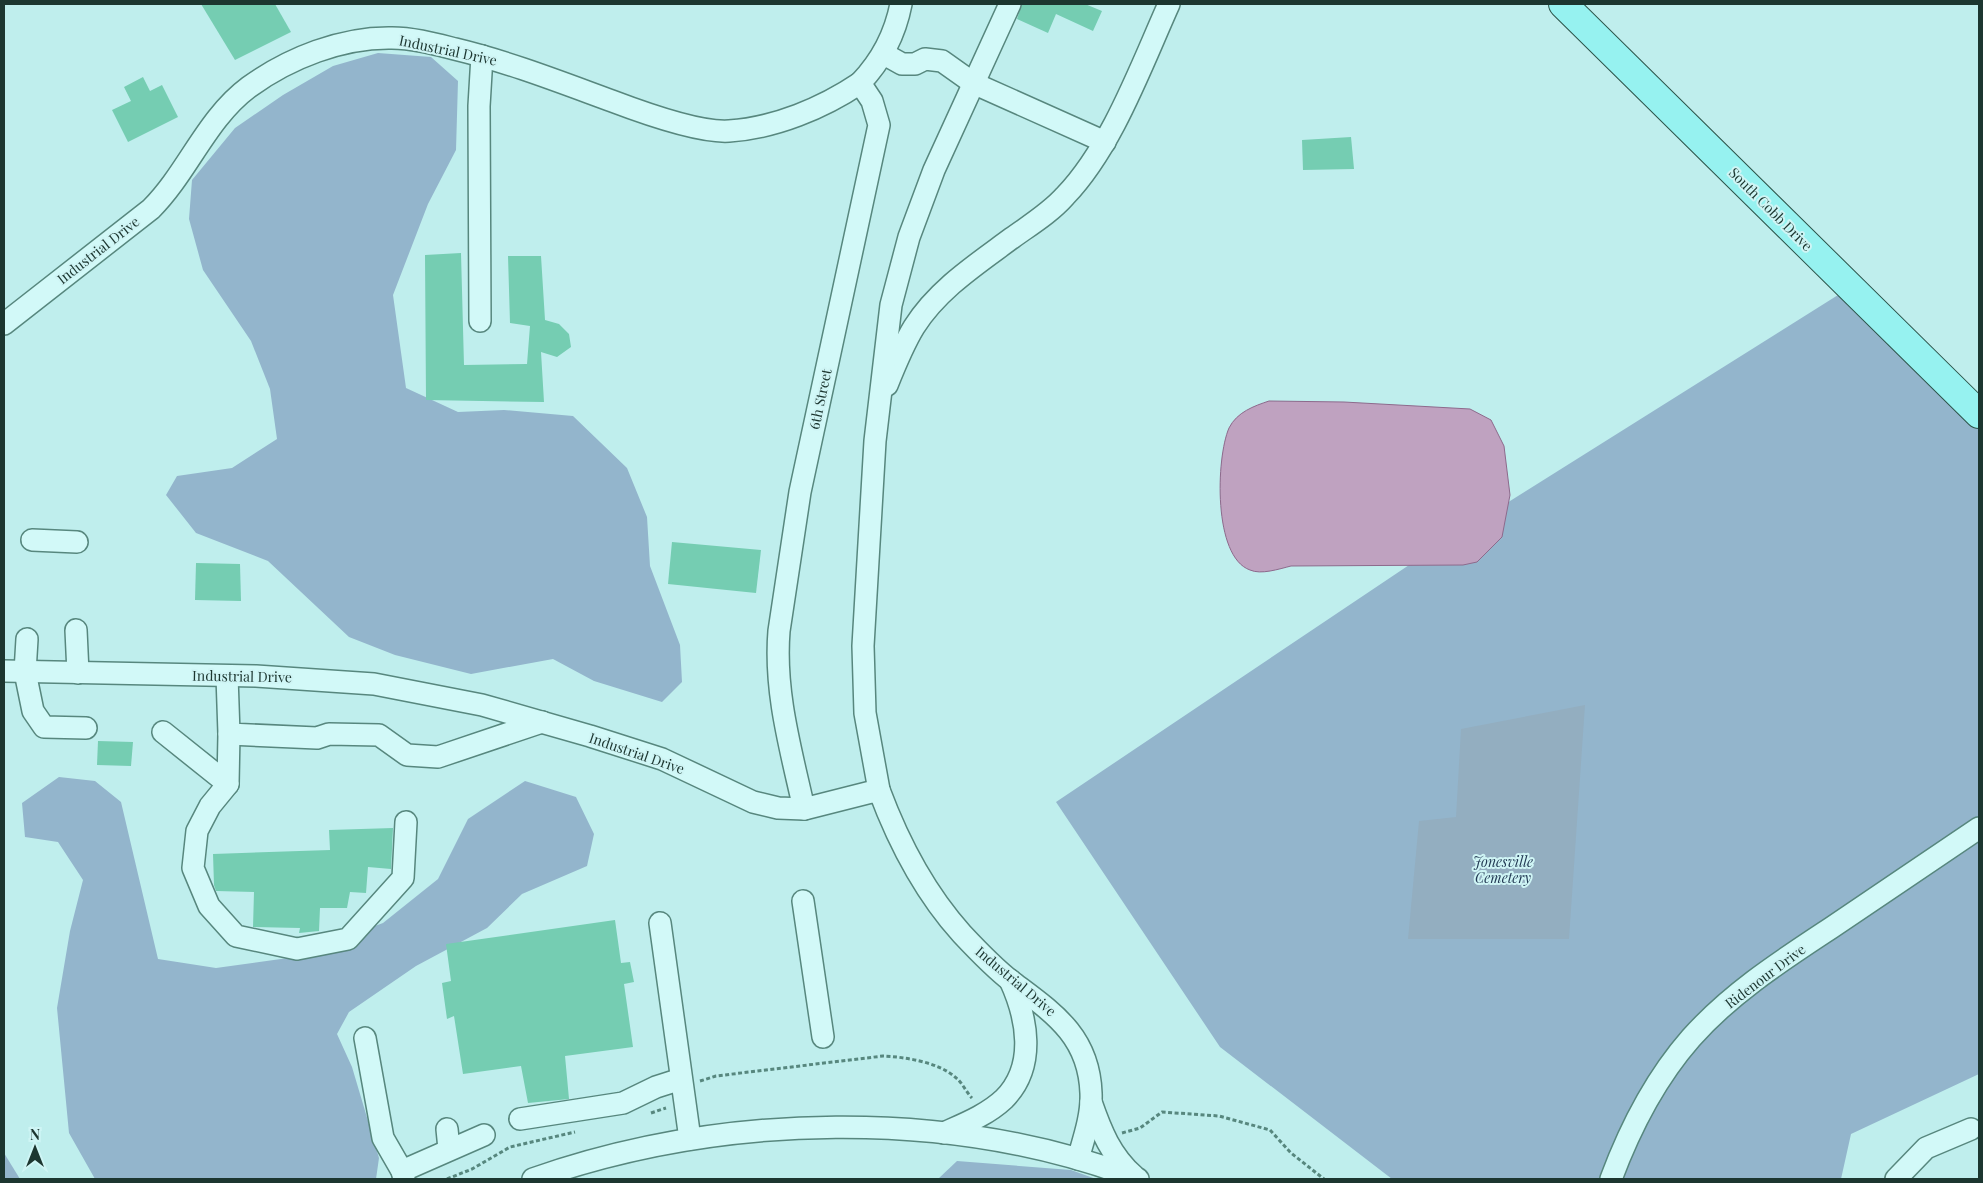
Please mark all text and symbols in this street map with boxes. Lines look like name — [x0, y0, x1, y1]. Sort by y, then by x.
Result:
street label: Industrial Drive — [397, 30, 499, 70]
street label: South Cobb Drive — [1725, 163, 1817, 255]
street label: Industrial Drive — [53, 212, 143, 288]
street label: 6th Street — [804, 366, 836, 431]
street label: Industrial Drive — [192, 666, 292, 686]
street label: Industrial Drive — [587, 728, 687, 778]
park label: Jonesville Cemetery — [1473, 852, 1533, 887]
street label: Ridenour Drive — [1721, 939, 1809, 1013]
street label: Industrial Drive — [972, 942, 1060, 1020]
north arrow — [10, 1123, 60, 1173]
text: N — [30, 1125, 40, 1144]

